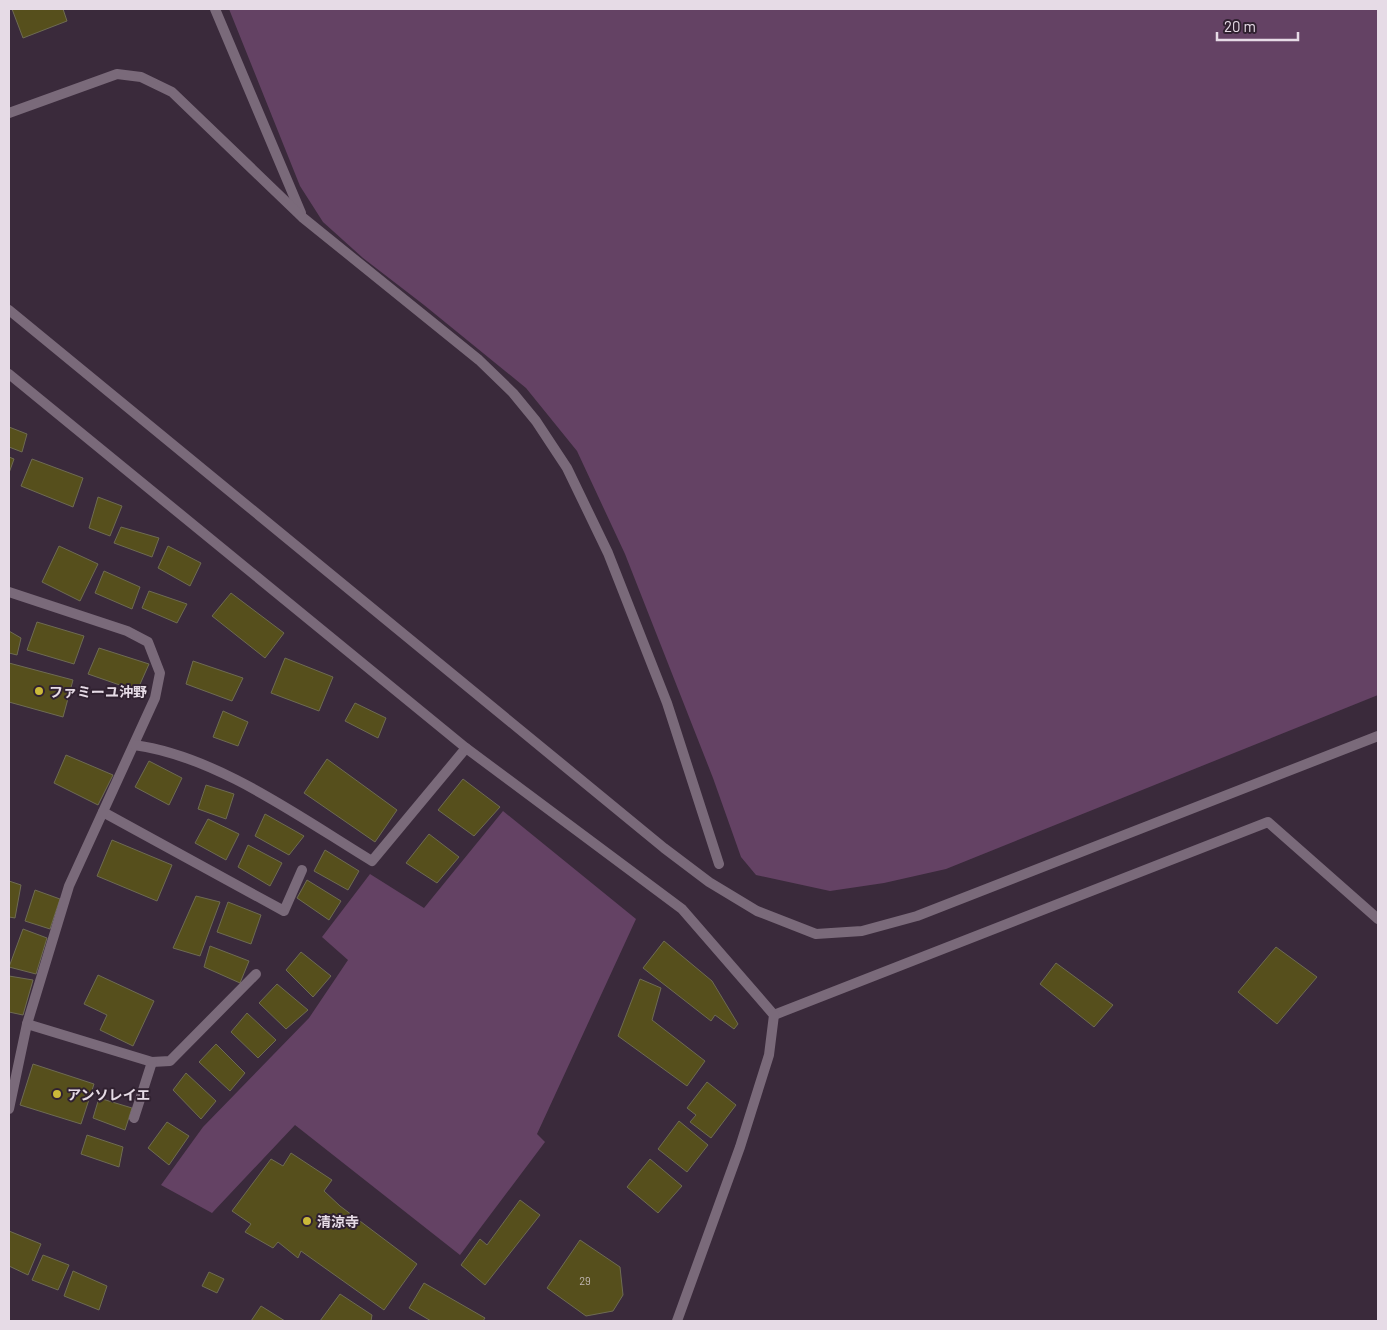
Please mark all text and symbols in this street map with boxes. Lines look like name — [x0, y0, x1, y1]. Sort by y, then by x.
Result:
scale bar — [1217, 10, 1298, 42]
text: 20 m — [1224, 17, 1256, 35]
place label: ファミーユ沖野 — [49, 683, 147, 700]
marker: ファミーユ沖野 — [33, 685, 45, 697]
place label: アンソレイエ — [67, 1086, 150, 1103]
marker: アンソレイエ — [51, 1088, 63, 1100]
place label: 清涼寺 — [317, 1213, 359, 1230]
marker: 清涼寺 — [301, 1215, 313, 1227]
house number: 29 — [579, 1274, 591, 1287]

